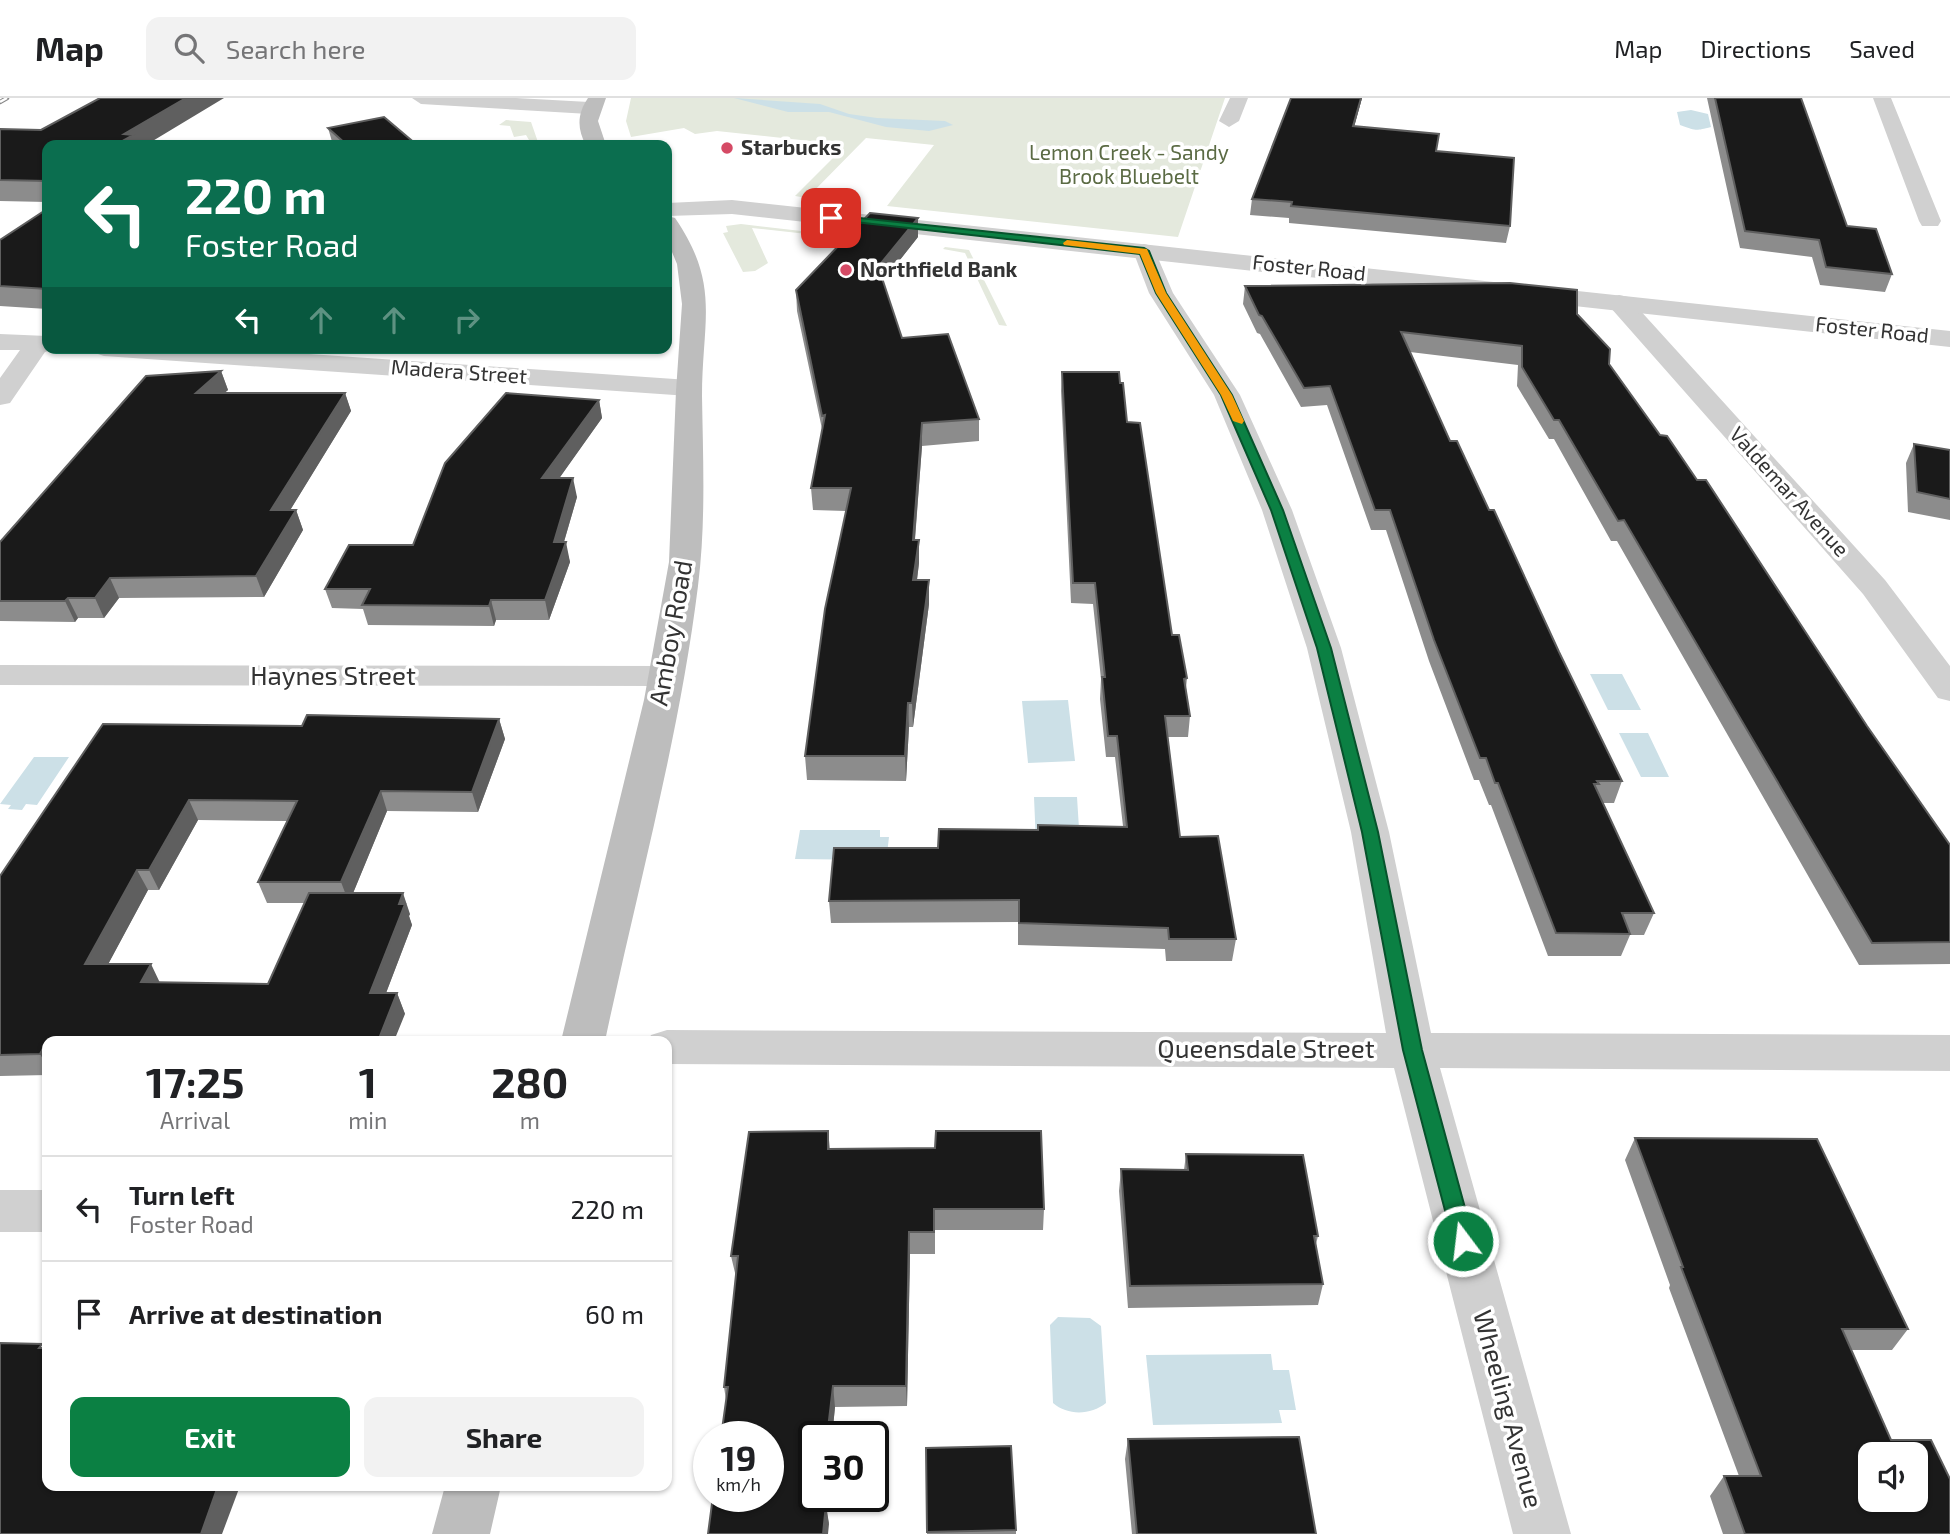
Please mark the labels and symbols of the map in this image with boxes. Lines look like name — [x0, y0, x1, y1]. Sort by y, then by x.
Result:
place label: Starbucks — [741, 134, 841, 159]
park label: Lemon Creek - Sandy Brook Bluebelt — [1029, 139, 1229, 188]
marker: Starbucks — [719, 140, 735, 156]
pin — [801, 188, 861, 248]
street label: Foster Road — [1251, 248, 1367, 285]
place label: Northfield Bank — [860, 256, 1018, 281]
marker: Northfield Bank — [838, 262, 854, 278]
street label: Foster Road — [1814, 310, 1930, 347]
street label: Madera Street — [390, 353, 528, 388]
street label: Valdemar Avenue — [1725, 421, 1855, 561]
street label: Amboy Road — [641, 558, 698, 708]
street label: Haynes Street — [250, 659, 416, 690]
street label: Queensdale Street — [1157, 1032, 1375, 1063]
position arrow — [1426, 1204, 1500, 1278]
street label: Wheeling Avenue — [1468, 1306, 1551, 1511]
speed limit sign: 30 — [798, 1421, 889, 1512]

